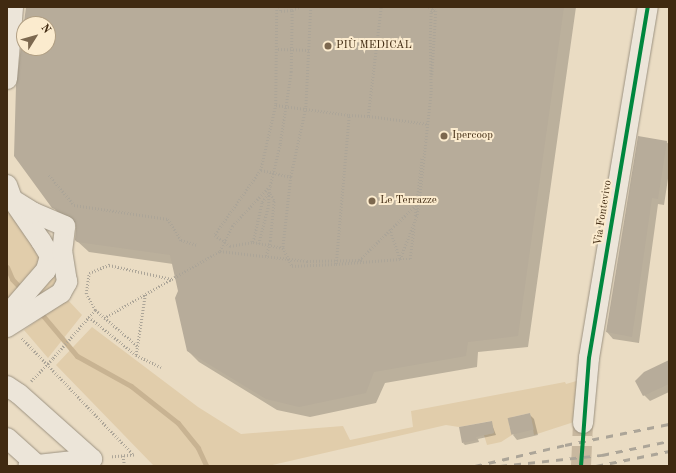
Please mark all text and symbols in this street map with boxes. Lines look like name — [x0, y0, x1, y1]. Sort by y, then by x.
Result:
north arrow — [16, 16, 56, 56]
text: N — [38, 22, 52, 36]
place label: PIÙ MEDICAL — [336, 39, 412, 53]
marker: PIÙ MEDICAL — [323, 41, 333, 51]
place label: Ipercoop — [452, 129, 493, 143]
marker: Ipercoop — [439, 131, 449, 141]
street label: Via Fontevivo — [592, 179, 616, 247]
place label: Le Terrazze — [380, 194, 437, 208]
marker: Le Terrazze — [367, 196, 377, 206]

